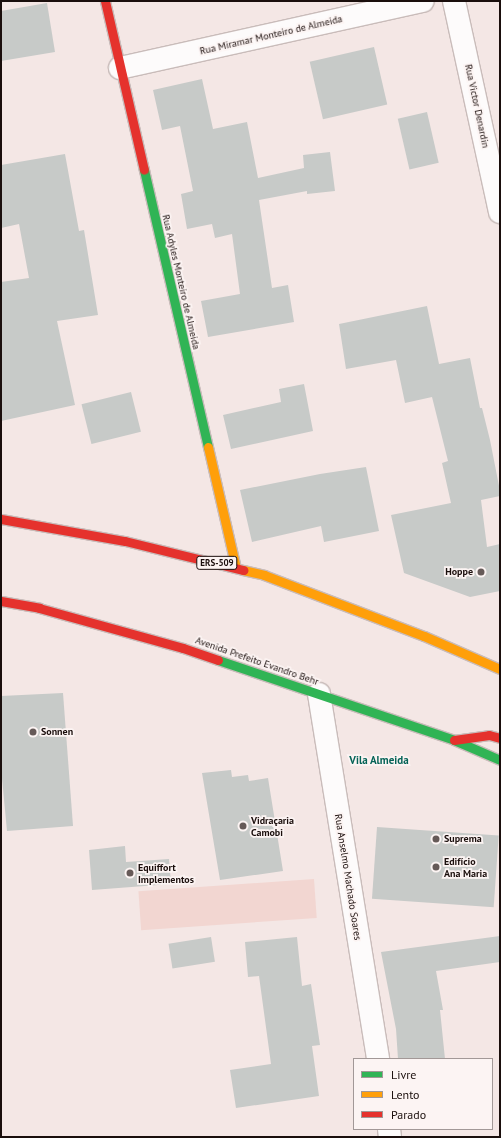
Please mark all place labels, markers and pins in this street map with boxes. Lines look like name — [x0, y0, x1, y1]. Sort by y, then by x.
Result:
place label: Hoppe — [445, 566, 473, 578]
marker: Hoppe — [476, 567, 486, 577]
place label: Sonnen — [41, 726, 73, 738]
marker: Sonnen — [28, 727, 38, 737]
place label: Vidraçaria Camobi — [251, 814, 294, 838]
marker: Vidraçaria Camobi — [238, 821, 248, 831]
place label: Suprema — [444, 833, 482, 845]
marker: Suprema — [431, 834, 441, 844]
place label: Edifício Ana Maria — [444, 855, 487, 878]
place label: Equiffort Implementos — [138, 861, 194, 884]
marker: Edifício Ana Maria — [431, 862, 441, 872]
marker: Equiffort Implementos — [125, 868, 135, 878]

